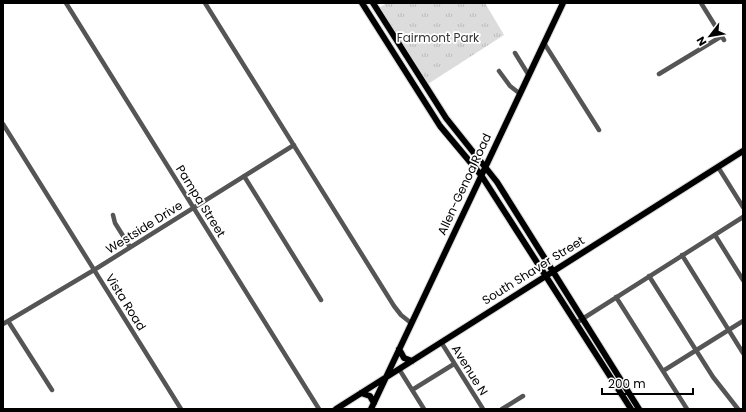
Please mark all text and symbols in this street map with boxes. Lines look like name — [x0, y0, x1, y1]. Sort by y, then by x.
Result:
north arrow — [690, 16, 730, 56]
park label: Fairmont Park — [397, 29, 480, 46]
text: N — [692, 33, 710, 49]
street label: Allen-Genoa Road — [433, 130, 495, 238]
street label: Pampa Street — [172, 162, 230, 240]
street label: Westside Drive — [102, 197, 186, 257]
street label: South Shaver Street — [479, 232, 587, 308]
street label: Vista Road — [102, 270, 150, 334]
street label: Avenue N — [448, 341, 492, 399]
scale bar — [602, 370, 693, 396]
text: 200 m — [608, 375, 646, 392]

